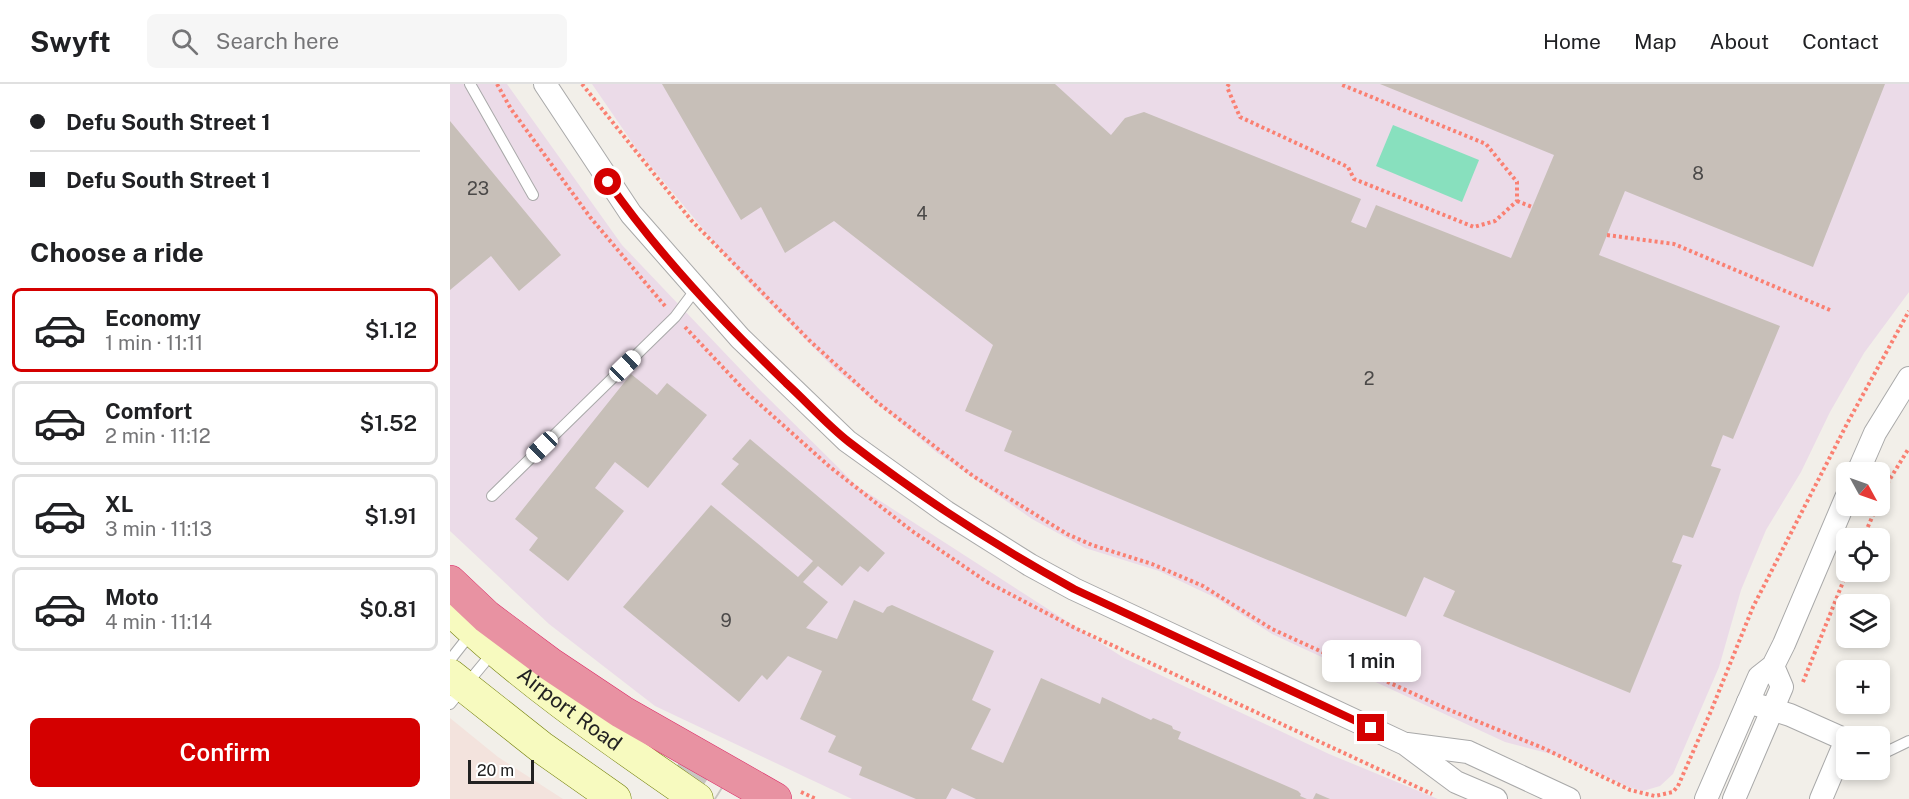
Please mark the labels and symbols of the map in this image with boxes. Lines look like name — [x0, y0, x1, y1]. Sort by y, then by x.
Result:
house number: 8 — [1692, 163, 1704, 184]
route start — [594, 168, 621, 195]
house number: 23 — [467, 178, 489, 199]
house number: 4 — [916, 203, 928, 224]
car — [606, 347, 644, 385]
house number: 2 — [1364, 368, 1374, 389]
car — [523, 428, 561, 466]
north arrow — [1836, 462, 1890, 516]
house number: 9 — [720, 610, 732, 631]
callout: 1 min — [1322, 641, 1420, 683]
street label: Airport Road — [513, 661, 627, 755]
route end — [1357, 714, 1384, 741]
scale bar — [468, 757, 534, 784]

